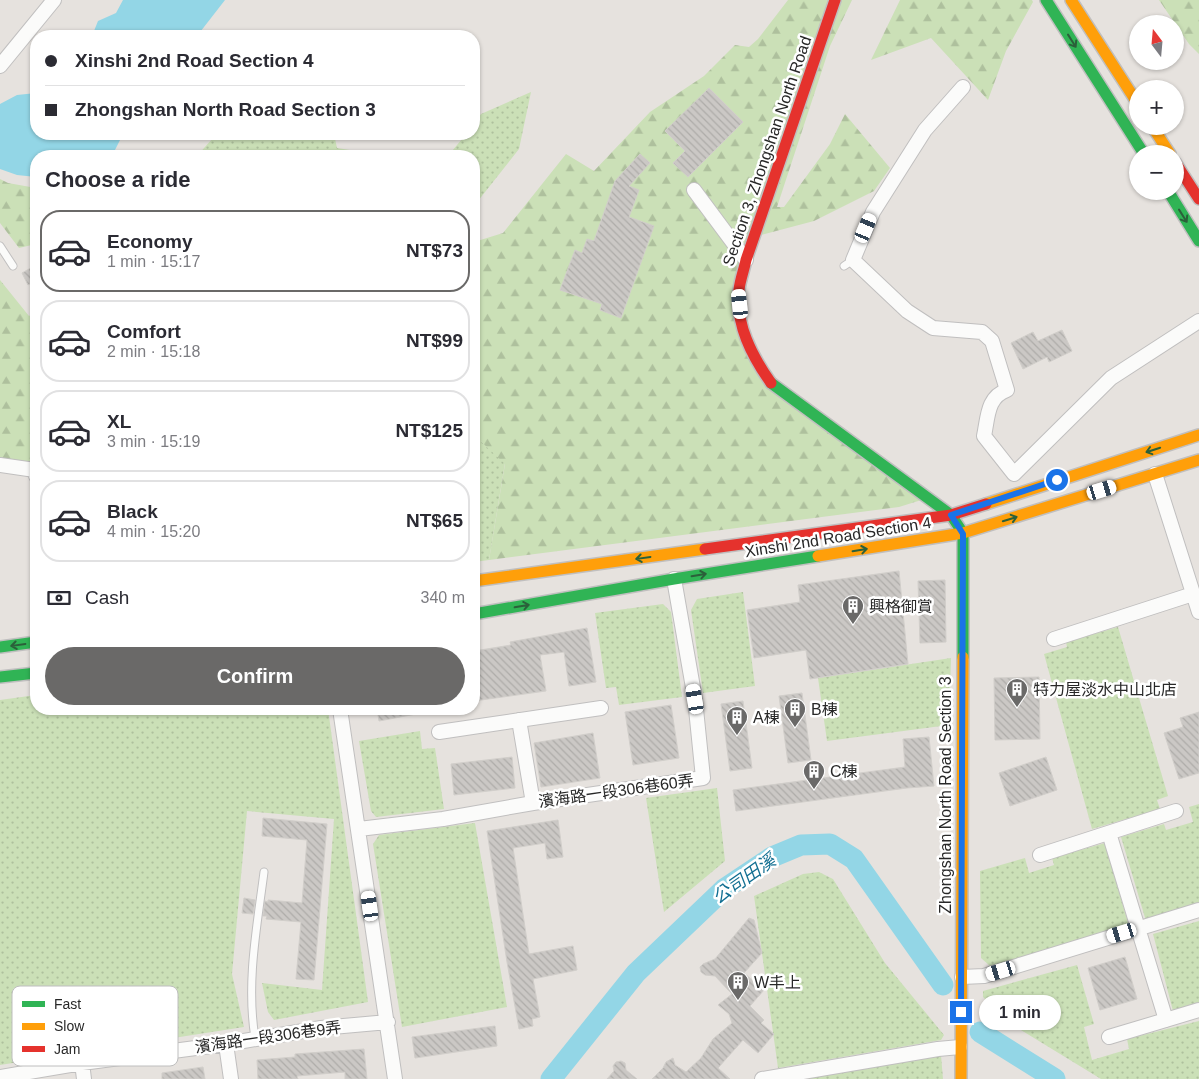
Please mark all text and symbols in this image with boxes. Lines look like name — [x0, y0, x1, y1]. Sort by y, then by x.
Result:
north arrow — [1129, 15, 1184, 70]
map controls — [1129, 15, 1184, 200]
street label: Section 3, Zhongshan North Road — [720, 34, 814, 268]
one-way arrow — [1068, 34, 1078, 48]
text: Xinshi 2nd Road Section 4 — [75, 50, 314, 71]
button: + — [1129, 80, 1184, 135]
text: Zhongshan North Road Section 3 — [75, 99, 376, 120]
button: − — [1129, 145, 1184, 200]
text: Choose a ride — [45, 167, 190, 192]
one-way arrow — [1178, 209, 1189, 223]
car — [853, 211, 878, 245]
icon: car — [47, 229, 92, 274]
text: Economy — [107, 231, 193, 252]
text: NT$73 — [406, 240, 463, 261]
text: 1 min · 15:17 — [107, 253, 200, 270]
car — [730, 288, 749, 320]
icon: car — [47, 319, 92, 364]
text: Comfort — [107, 321, 181, 342]
text: NT$99 — [406, 330, 463, 351]
text: 2 min · 15:18 — [107, 343, 200, 360]
icon: car — [47, 409, 92, 454]
text: XL — [107, 411, 131, 432]
text: NT$125 — [395, 420, 463, 441]
text: 3 min · 15:19 — [107, 433, 200, 450]
one-way arrow — [1145, 445, 1161, 455]
route start — [1046, 469, 1068, 491]
car — [1085, 478, 1118, 502]
icon: car — [47, 499, 92, 544]
text: Black — [107, 501, 158, 522]
text: NT$65 — [406, 510, 463, 531]
street label: Xinshi 2nd Road Section 4 — [744, 514, 933, 560]
one-way arrow — [1002, 514, 1017, 523]
text: 4 min · 15:20 — [107, 523, 200, 540]
one-way arrow — [851, 544, 867, 554]
one-way arrow — [635, 553, 651, 563]
one-way arrow — [691, 569, 707, 579]
icon: cash — [45, 584, 73, 612]
text: Cash — [85, 587, 129, 608]
text: 340 m — [421, 589, 465, 606]
building icon: 興格御賞 — [841, 594, 865, 625]
place label: 興格御賞 — [869, 598, 933, 615]
one-way arrow — [513, 600, 529, 610]
one-way arrow — [10, 640, 26, 650]
button: Confirm — [45, 647, 465, 705]
street label: Zhongshan North Road Section 3 — [937, 676, 954, 914]
building icon: 特力屋淡水中山北店 — [1005, 677, 1029, 708]
place label: 特力屋淡水中山北店 — [1033, 681, 1177, 698]
car — [685, 683, 704, 715]
building icon: B棟 — [783, 697, 807, 728]
place label: B棟 — [811, 701, 838, 718]
building icon: A棟 — [725, 705, 749, 736]
place label: A棟 — [753, 709, 780, 726]
building icon: C棟 — [802, 759, 826, 790]
place label: C棟 — [830, 763, 858, 780]
street label: 濱海路一段306巷60弄 — [537, 772, 695, 810]
water label: 公司田溪 — [709, 848, 782, 908]
car — [360, 890, 379, 922]
car — [1105, 921, 1138, 945]
car — [984, 959, 1017, 983]
building icon: W丰上 — [726, 970, 750, 1001]
place label: W丰上 — [754, 974, 801, 991]
legend — [12, 986, 178, 1066]
callout: 1 min — [978, 994, 1061, 1030]
text: Fast — [54, 996, 81, 1012]
route end — [950, 1001, 972, 1023]
text: 1 min — [999, 1004, 1041, 1021]
text: Slow — [54, 1018, 85, 1034]
street label: 濱海路一段306巷9弄 — [194, 1018, 342, 1056]
text: Jam — [54, 1041, 80, 1057]

